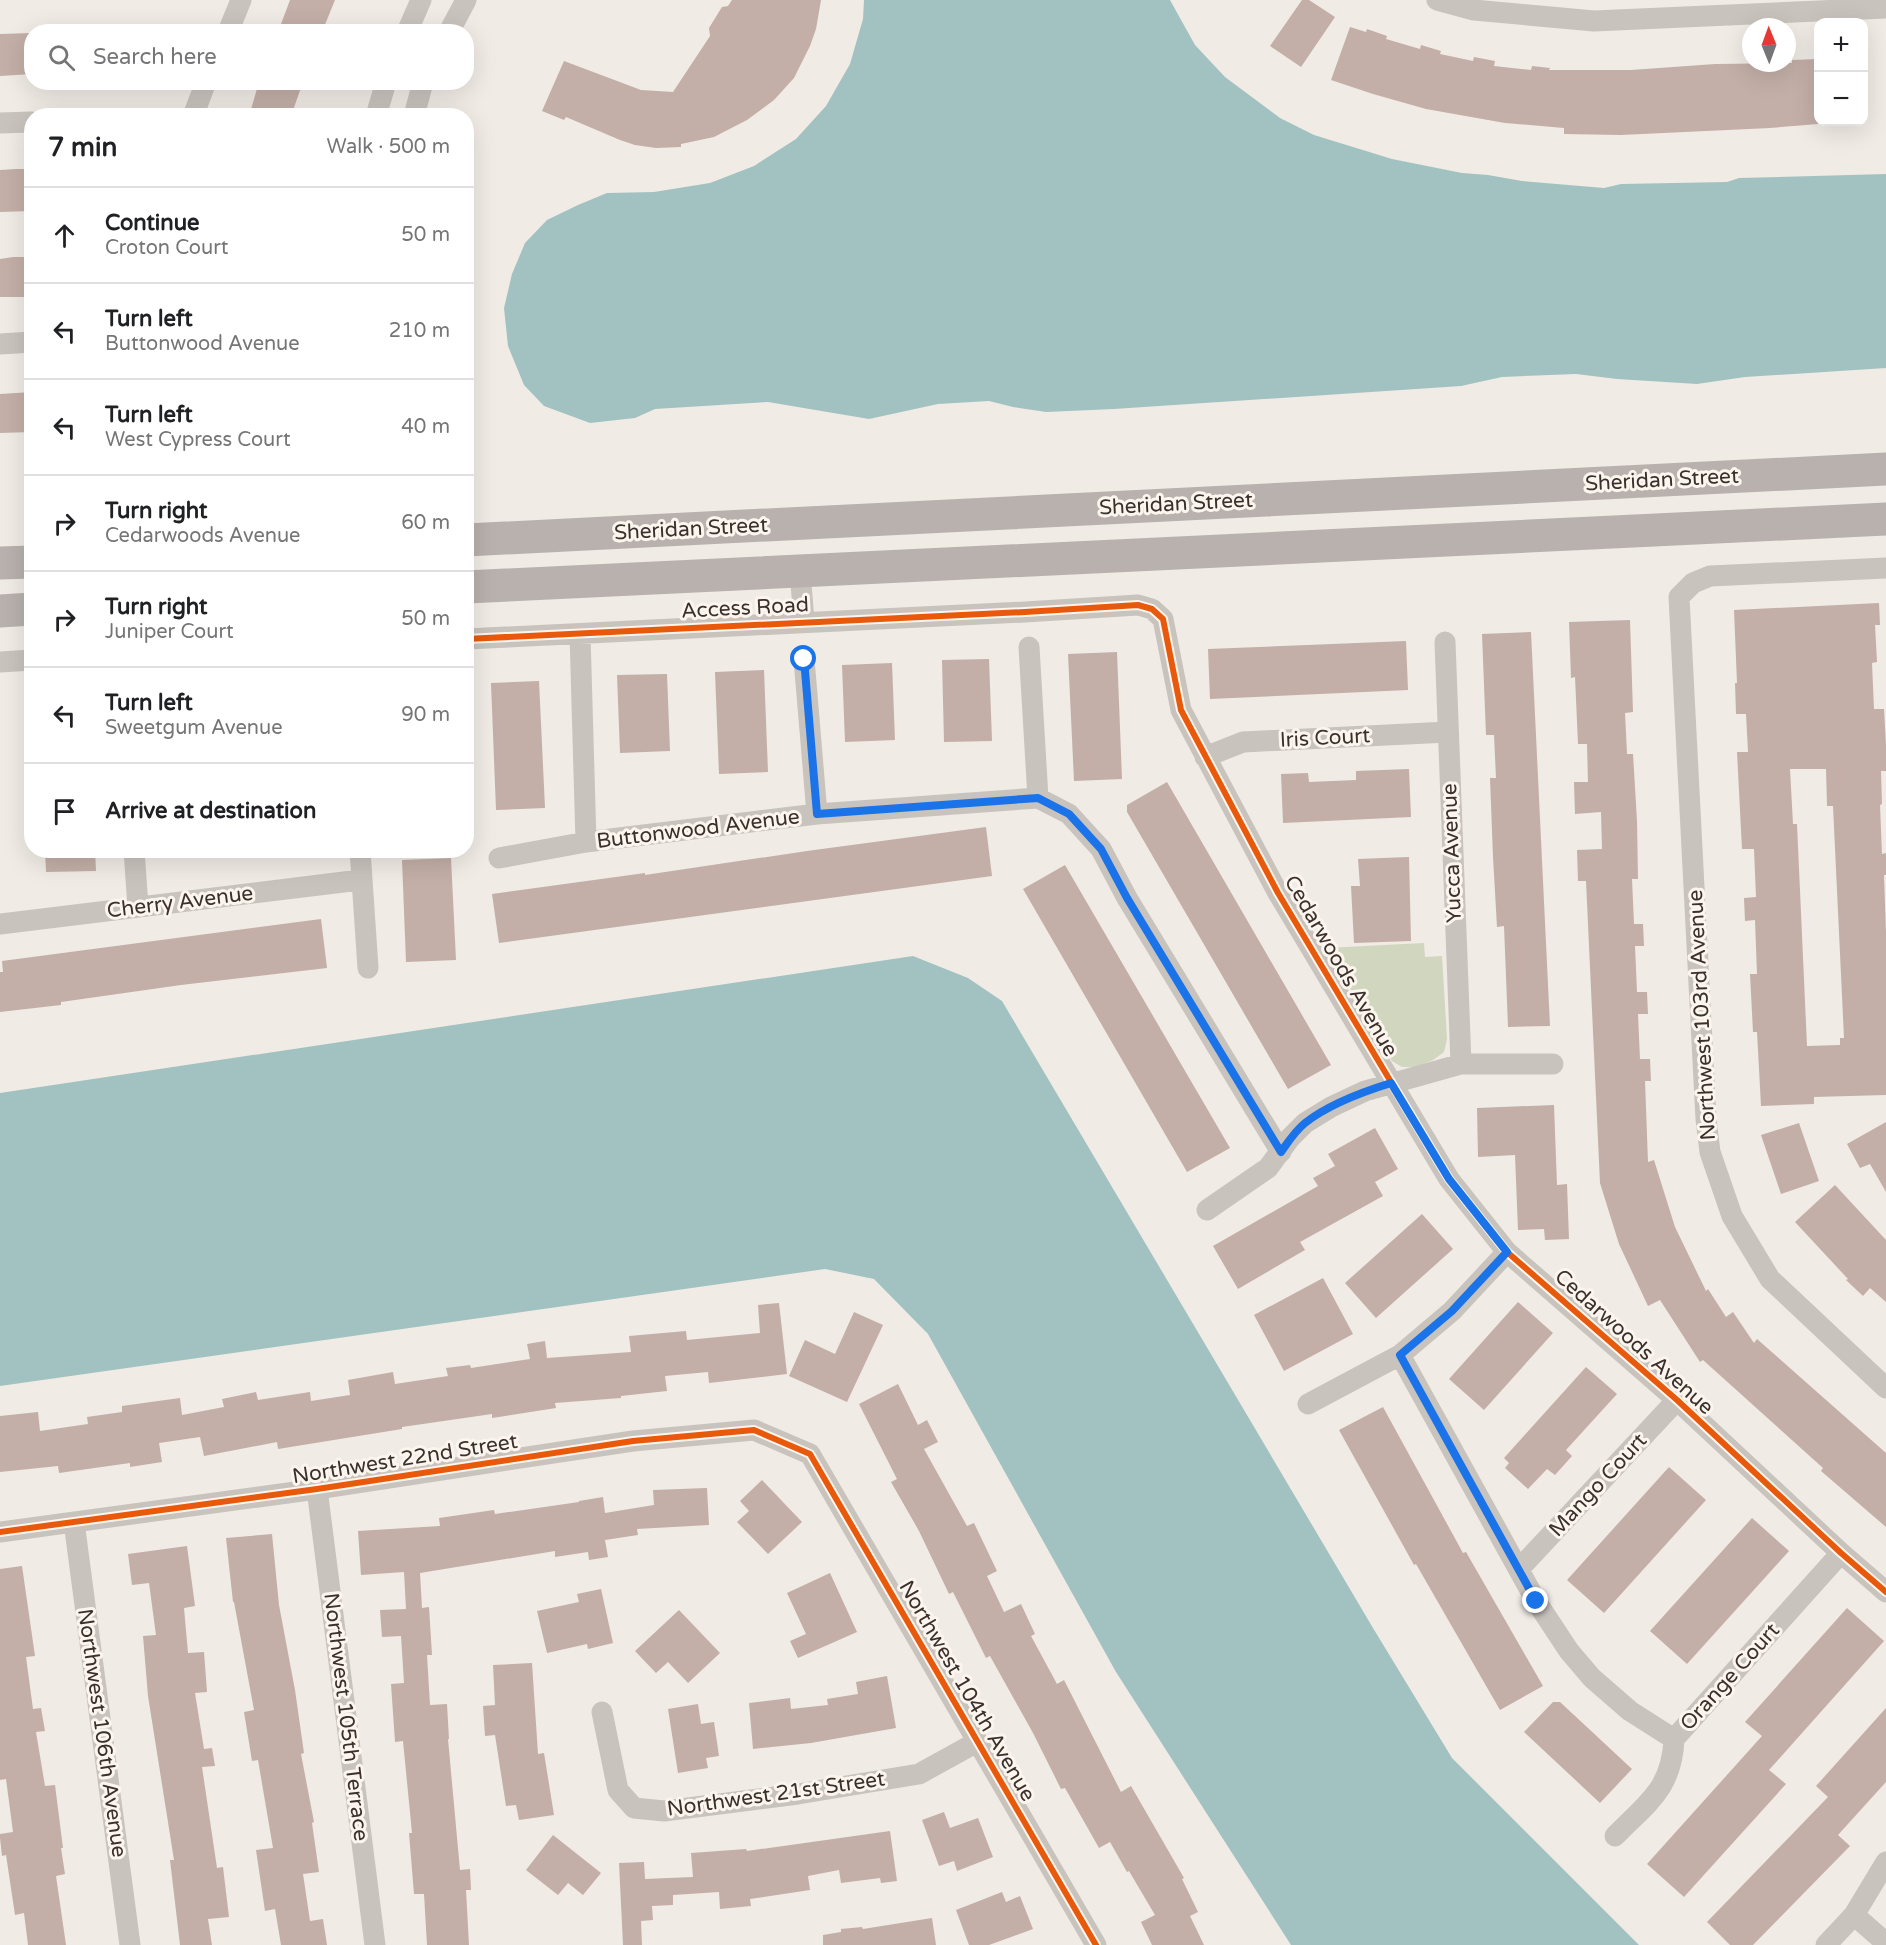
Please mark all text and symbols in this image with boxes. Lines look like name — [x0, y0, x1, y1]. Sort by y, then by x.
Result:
north arrow — [1742, 18, 1796, 72]
map controls — [1814, 18, 1868, 126]
button: + — [1814, 18, 1868, 72]
search box — [24, 24, 474, 90]
icon: search — [45, 41, 78, 74]
text: Search here — [93, 44, 217, 70]
button: − — [1814, 72, 1868, 126]
text: 7 min — [48, 132, 117, 163]
text: Walk · 500 m — [327, 135, 450, 159]
text: Continue — [105, 210, 200, 236]
icon: ahead — [48, 219, 81, 252]
text: 50 m — [401, 223, 450, 247]
text: Croton Court — [105, 236, 228, 260]
text: Turn left — [105, 306, 193, 332]
icon: left — [48, 315, 81, 348]
text: 210 m — [389, 319, 450, 343]
text: Buttonwood Avenue — [105, 332, 300, 356]
text: Turn left — [105, 402, 193, 428]
icon: left — [48, 411, 81, 444]
text: 40 m — [401, 415, 450, 439]
text: West Cypress Court — [105, 428, 291, 452]
street label: Sheridan Street — [1584, 463, 1740, 497]
street label: Sheridan Street — [1098, 487, 1254, 521]
text: Turn right — [105, 498, 207, 524]
icon: right — [48, 507, 81, 540]
text: 60 m — [401, 511, 450, 535]
street label: Sheridan Street — [613, 512, 769, 546]
text: Cedarwoods Avenue — [105, 524, 300, 548]
street label: Access Road — [680, 592, 810, 624]
text: Turn right — [105, 594, 207, 620]
icon: right — [48, 603, 81, 636]
text: 50 m — [401, 607, 450, 631]
text: Juniper Court — [105, 620, 234, 644]
route start — [790, 645, 816, 671]
text: Turn left — [105, 690, 193, 716]
icon: left — [48, 699, 81, 732]
text: 90 m — [401, 703, 450, 727]
text: Sweetgum Avenue — [105, 716, 282, 740]
street label: Iris Court — [1279, 723, 1371, 753]
street label: Yucca Avenue — [1437, 783, 1467, 923]
icon: arrive — [48, 795, 81, 828]
text: Arrive at destination — [105, 798, 316, 824]
street label: Buttonwood Avenue — [595, 804, 801, 854]
street label: Cedarwoods Avenue — [1279, 871, 1403, 1061]
street label: Cherry Avenue — [105, 881, 255, 923]
street label: Northwest 103rd Avenue — [1683, 889, 1721, 1141]
street label: Cedarwoods Avenue — [1549, 1264, 1719, 1420]
street label: Mango Court — [1544, 1428, 1652, 1542]
street label: Northwest 22nd Street — [291, 1429, 519, 1489]
street label: Northwest 104th Avenue — [893, 1576, 1041, 1806]
route end — [1522, 1587, 1548, 1613]
street label: Northwest 105th Terrace — [318, 1591, 374, 1843]
street label: Northwest 106th Avenue — [72, 1607, 132, 1859]
street label: Orange Court — [1675, 1618, 1785, 1736]
street label: Northwest 21st Street — [665, 1766, 887, 1822]

